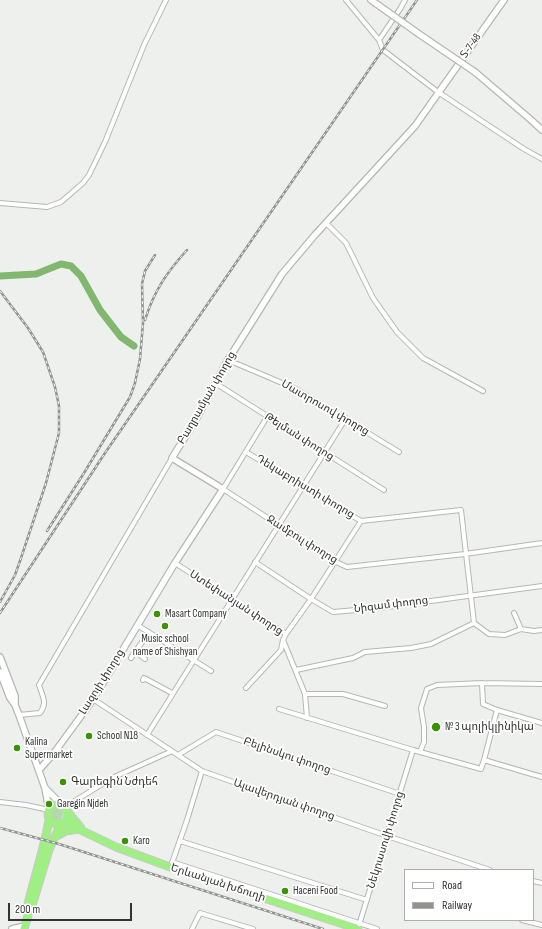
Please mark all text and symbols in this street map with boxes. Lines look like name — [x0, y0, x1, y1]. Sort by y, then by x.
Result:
street label: Տ-7-48 — [458, 31, 484, 61]
street label: Բաղրամյան փողոց — [175, 349, 239, 447]
street label: Մատրոսով փողոց — [279, 377, 371, 439]
street label: Թելման փողոց — [262, 410, 336, 464]
street label: Դեկաբրիստի փողոց — [253, 452, 357, 522]
street label: Ջամբուլ փողոց — [264, 513, 340, 567]
street label: Ստեփանյան փողոց — [187, 568, 285, 638]
street label: Նիզամ փողոց — [353, 594, 429, 616]
place label: Masart Company — [165, 607, 227, 621]
marker: Masart Company — [152, 609, 162, 619]
marker: Music school name of Shishyan — [160, 621, 170, 631]
place label: Music school name of Shishyan — [133, 632, 197, 658]
street label: Լազոյի փողոց — [77, 647, 127, 717]
place label: № 3 պոլիկլինիկա — [445, 720, 534, 734]
marker: № 3 պոլիկլինիկա — [430, 721, 442, 733]
place label: School N18 — [97, 729, 138, 743]
marker: School N18 — [84, 731, 94, 741]
place label: Kalina Supermarket — [25, 735, 73, 761]
street label: Բելինսկու փողոց — [242, 735, 332, 777]
marker: Kalina Supermarket — [12, 743, 22, 753]
place label: Գարեգին Նժդեհ — [71, 775, 158, 789]
street label: Ալավերդյան փողոց — [231, 776, 337, 824]
marker: Գարեգին Նժդեհ — [58, 777, 68, 787]
street label: Նեկրասովի փողոց — [365, 790, 407, 890]
place label: Garegin Njdeh — [57, 797, 108, 811]
marker: Garegin Njdeh — [44, 799, 54, 809]
place label: Karo — [133, 834, 150, 848]
marker: Karo — [120, 836, 130, 846]
street label: Երևանյան խճուղի — [169, 861, 267, 905]
legend — [404, 869, 534, 921]
text: Road — [442, 878, 462, 893]
place label: Haceni Food — [293, 884, 338, 898]
marker: Haceni Food — [280, 886, 290, 896]
scale bar — [10, 895, 134, 921]
text: Railway — [442, 898, 472, 913]
text: 200 m — [15, 902, 40, 917]

